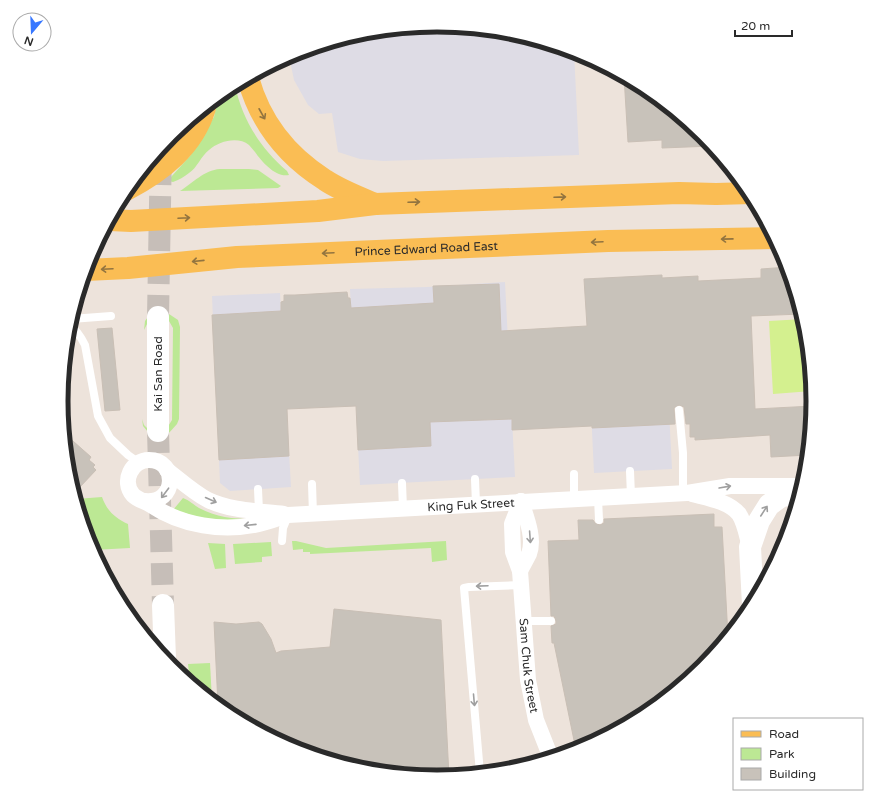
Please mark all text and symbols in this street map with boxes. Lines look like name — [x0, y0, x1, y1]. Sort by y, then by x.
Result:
north arrow — [12, 12, 52, 52]
scale bar — [735, 12, 792, 38]
text: 20 m — [741, 19, 770, 33]
text: N — [23, 33, 35, 49]
one-way arrow — [258, 108, 266, 120]
one-way arrow — [553, 193, 566, 201]
one-way arrow — [407, 199, 420, 206]
one-way arrow — [177, 214, 190, 222]
one-way arrow — [721, 235, 734, 243]
one-way arrow — [591, 238, 604, 246]
street label: Prince Edward Road East — [354, 239, 499, 259]
one-way arrow — [322, 250, 335, 257]
one-way arrow — [192, 258, 205, 265]
one-way arrow — [101, 265, 114, 273]
street label: Kai San Road — [151, 336, 165, 412]
one-way arrow — [718, 483, 731, 491]
one-way arrow — [161, 487, 169, 498]
street label: King Fuk Street — [427, 495, 515, 514]
one-way arrow — [204, 497, 216, 505]
one-way arrow — [760, 506, 768, 517]
one-way arrow — [244, 521, 257, 529]
one-way arrow — [526, 530, 533, 543]
one-way arrow — [476, 583, 489, 590]
street label: Sam Chuk Street — [516, 618, 541, 714]
one-way arrow — [470, 693, 477, 706]
legend — [733, 718, 863, 790]
text: Road — [769, 727, 799, 741]
text: Park — [769, 747, 795, 761]
text: Building — [769, 767, 816, 781]

